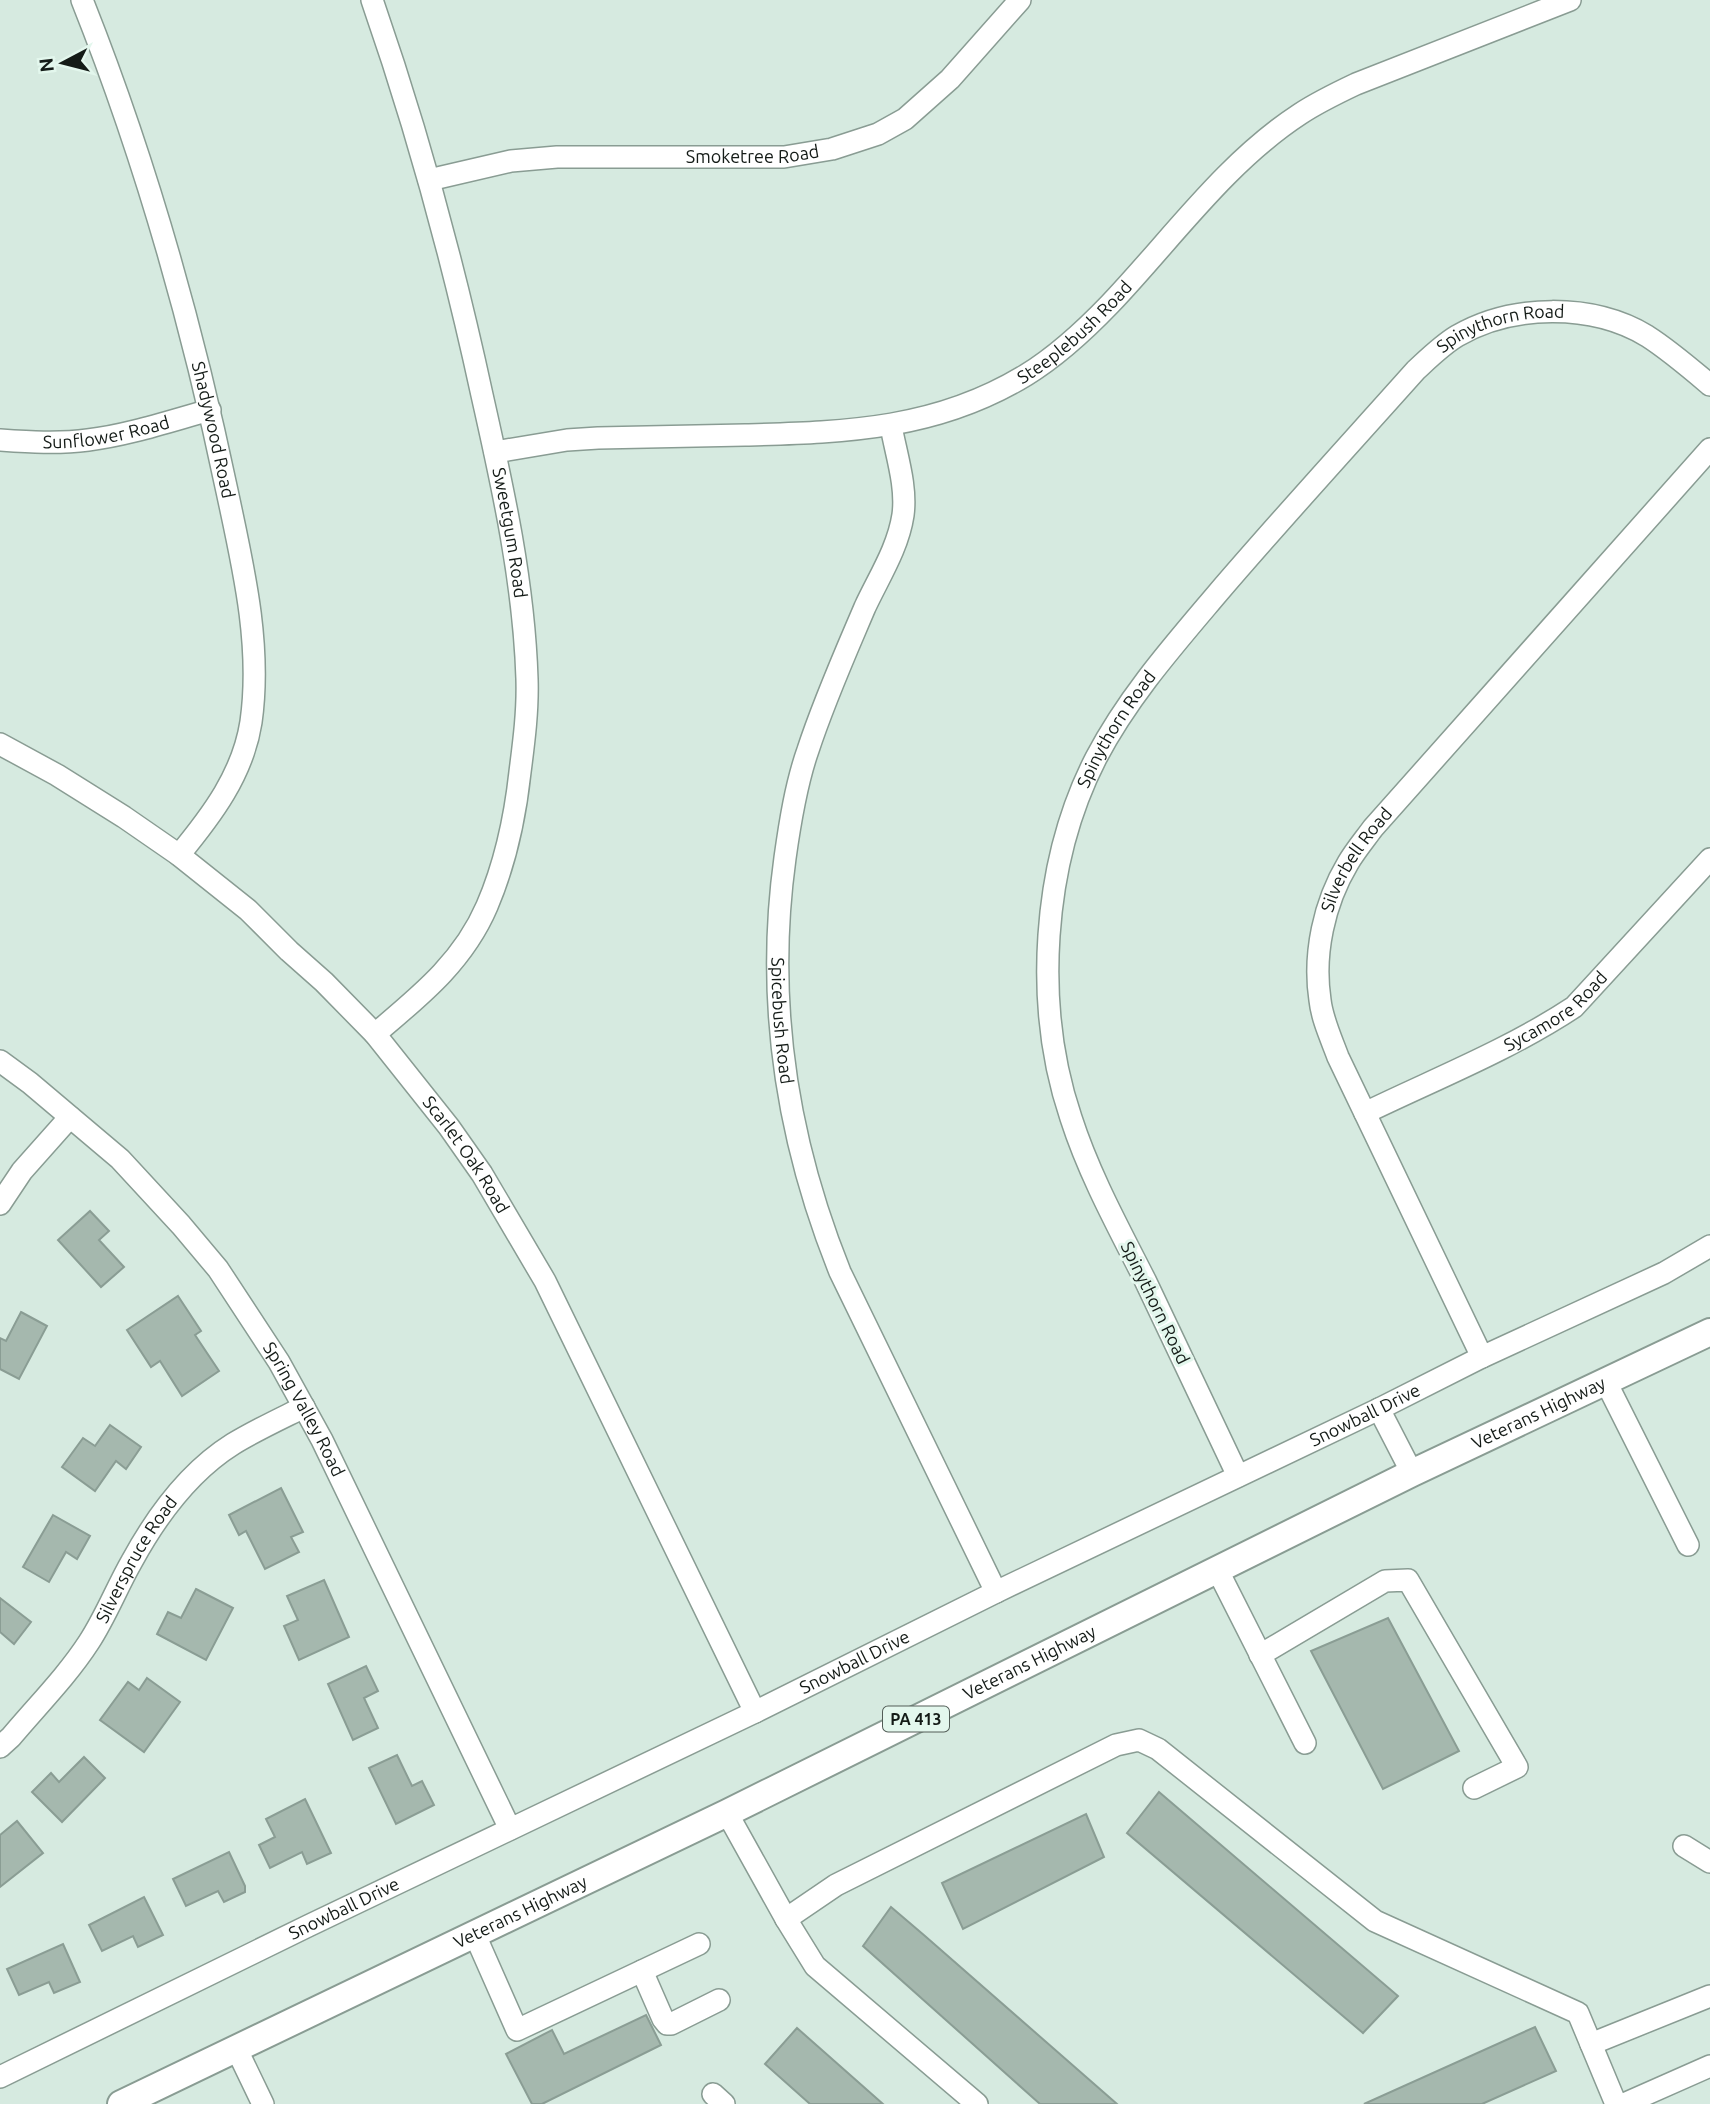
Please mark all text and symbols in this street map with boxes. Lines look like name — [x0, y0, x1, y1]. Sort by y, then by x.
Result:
north arrow — [28, 28, 98, 98]
text: N — [34, 57, 58, 73]
street label: Smoketree Road — [686, 140, 820, 166]
street label: Steeplebush Road — [1013, 276, 1135, 387]
street label: Spinythorn Road — [1432, 301, 1565, 356]
street label: Shadywood Road — [189, 359, 239, 500]
street label: Sunflower Road — [43, 411, 172, 451]
street label: Sweetgum Road — [489, 466, 531, 599]
street label: Spinythorn Road — [1072, 666, 1159, 791]
street label: Silverbell Road — [1316, 803, 1395, 914]
street label: Spicebush Road — [769, 957, 798, 1085]
street label: Sycamore Road — [1500, 967, 1611, 1055]
street label: Scarlet Oak Road — [419, 1092, 514, 1216]
street label: Spinythorn Road — [1118, 1238, 1194, 1367]
street label: Spring Valley Road — [260, 1338, 349, 1479]
street label: Veterans Highway — [1468, 1372, 1608, 1452]
street label: Snowball Drive — [1306, 1379, 1423, 1450]
street label: Silverspruce Road — [91, 1492, 180, 1626]
street label: Veterans Highway — [960, 1621, 1099, 1703]
street label: Snowball Drive — [796, 1626, 912, 1697]
road number: PA 413 — [883, 1707, 949, 1732]
street label: Veterans Highway — [450, 1871, 590, 1952]
street label: Snowball Drive — [285, 1873, 402, 1943]

